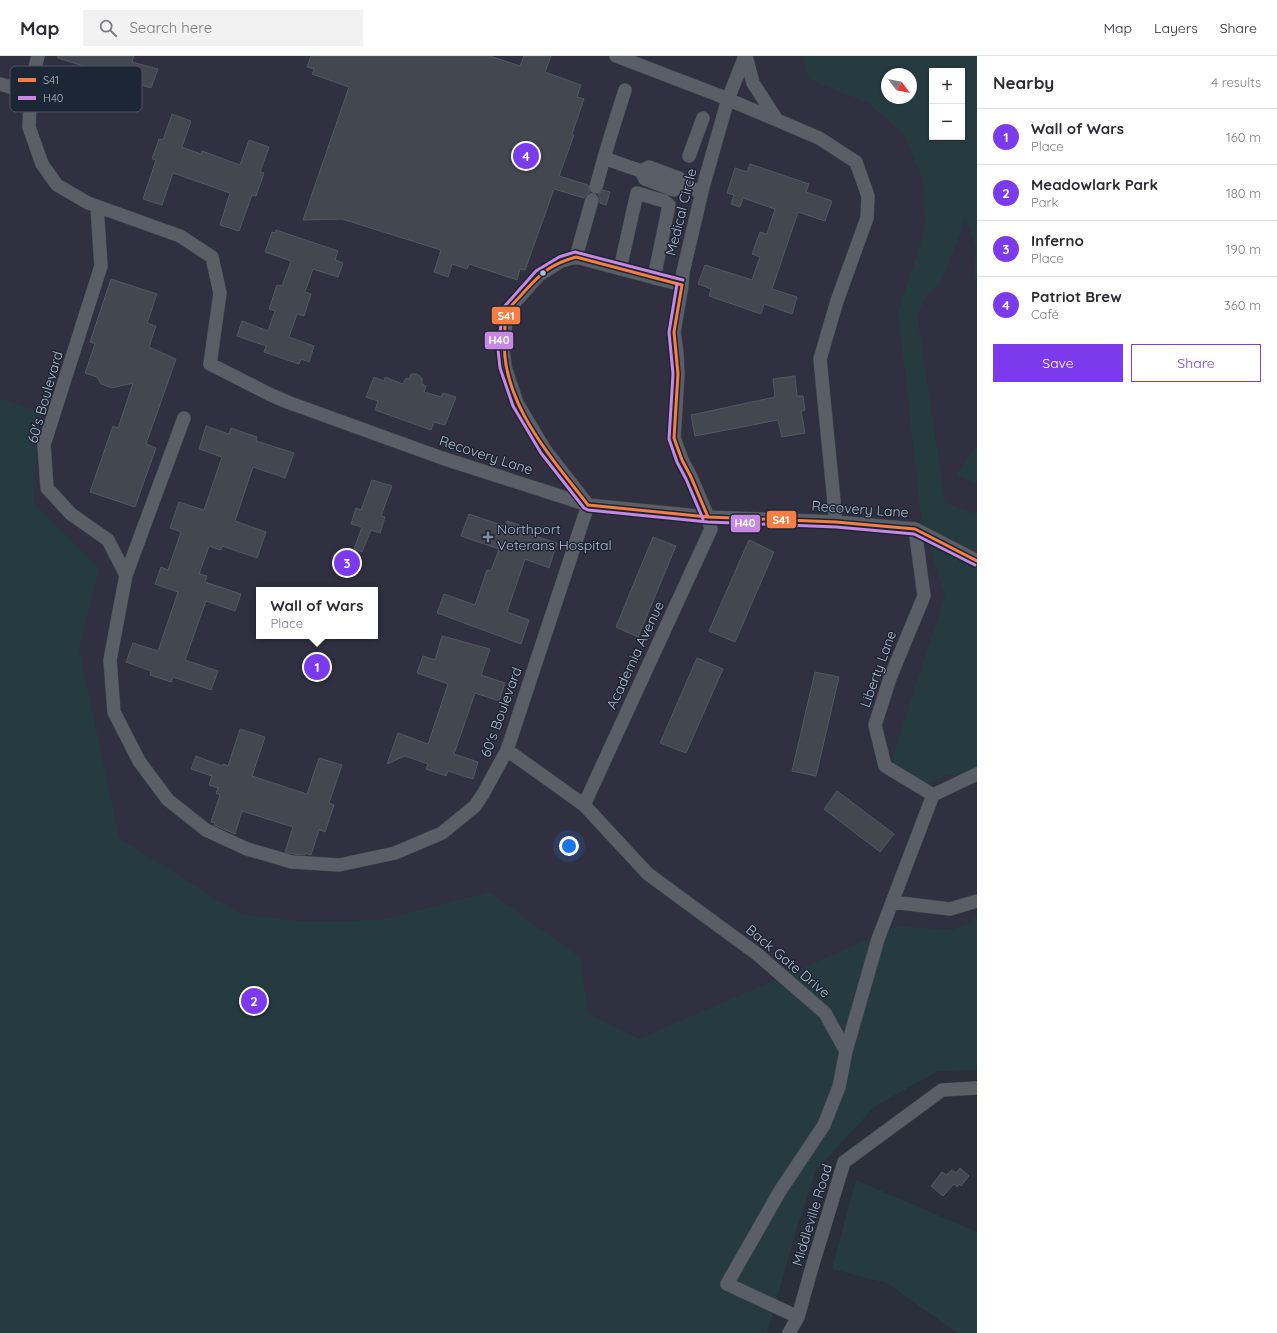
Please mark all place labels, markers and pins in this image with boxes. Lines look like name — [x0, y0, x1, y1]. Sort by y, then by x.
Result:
pin: 4 — [513, 141, 539, 171]
unlabelled marker — [538, 268, 548, 278]
place label: Northport Veterans Hospital — [497, 520, 612, 554]
marker: Northport Veterans Hospital — [482, 531, 494, 543]
pin: 3 — [334, 548, 360, 578]
pin: 1 — [304, 652, 330, 682]
pin: 2 — [241, 986, 267, 1016]

